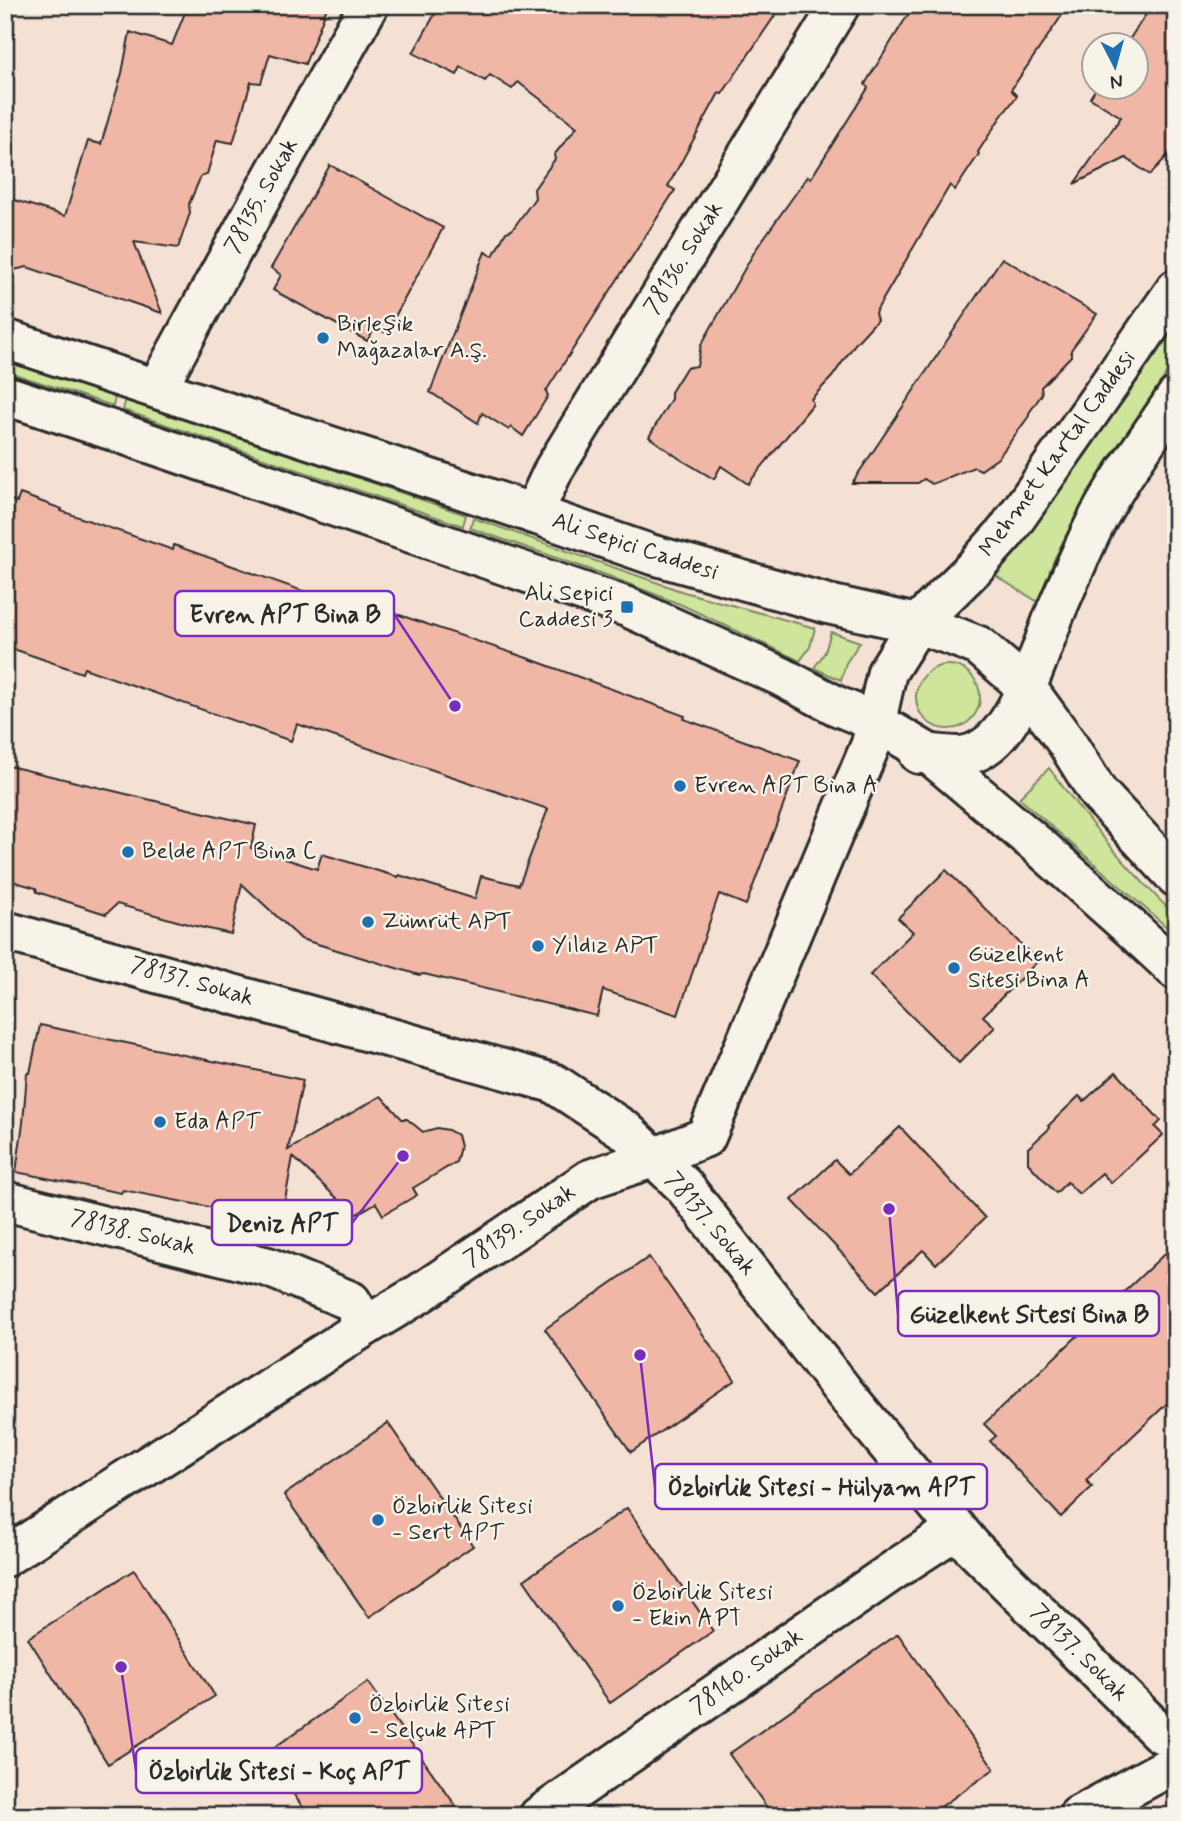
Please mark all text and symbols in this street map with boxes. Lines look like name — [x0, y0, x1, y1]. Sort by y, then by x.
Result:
north arrow — [1080, 32, 1150, 102]
text: N — [1109, 68, 1124, 95]
street label: 78135. Sokak — [218, 133, 306, 259]
street label: 78136. Sokak — [637, 196, 731, 320]
place label: Birleşik Mağazalar A.Ş. — [337, 310, 487, 366]
marker: Birleşik Mağazalar A.Ş. — [315, 330, 331, 346]
street label: Mehmet Kartal Caddesi — [973, 345, 1143, 563]
street label: Ali Sepici Caddesi — [548, 506, 722, 588]
place label: Ali Sepici Caddesi 3 — [518, 579, 613, 635]
callout: Evren APT Bina B — [175, 591, 394, 636]
marker: Ali Sepici Caddesi 3 — [619, 599, 635, 615]
text: Evren APT Bina B — [190, 600, 381, 631]
place label: Evren APT Bina A — [694, 771, 878, 801]
marker: Evren APT Bina A — [672, 778, 688, 794]
place label: Belde APT Bina C — [142, 837, 316, 867]
marker: Belde APT Bina C — [120, 844, 136, 860]
place label: Zümrüt APT — [382, 907, 512, 937]
marker: Zümrüt APT — [360, 914, 376, 930]
place label: Yıldız APT — [552, 931, 658, 961]
marker: Yıldız APT — [530, 938, 546, 954]
place label: Güzelkent Sitesi Bina A — [968, 940, 1090, 996]
street label: 78137. Sokak — [127, 950, 257, 1014]
marker: Güzelkent Sitesi Bina A — [946, 960, 962, 976]
place label: Eda APT — [174, 1107, 262, 1137]
marker: Eda APT — [152, 1114, 168, 1130]
street label: 78137. Sokak — [658, 1166, 762, 1282]
street label: 78139. Sokak — [458, 1178, 582, 1274]
callout: Deniz APT — [212, 1200, 352, 1245]
street label: 78138. Sokak — [67, 1203, 199, 1263]
text: Deniz APT — [226, 1209, 340, 1240]
callout: Güzelkent Sitesi Bina B — [898, 1291, 1159, 1336]
text: Güzelkent Sitesi Bina B — [909, 1300, 1149, 1331]
callout: Özbirlik Sitesi - Hülyam APT — [655, 1464, 987, 1509]
text: Özbirlik Sitesi - Hülyam APT — [668, 1473, 976, 1504]
place label: Özbirlik Sitesi - Sert APT — [392, 1492, 533, 1548]
marker: Özbirlik Sitesi - Sert APT — [370, 1512, 386, 1528]
place label: Özbirlik Sitesi - Ekin APT — [632, 1578, 773, 1634]
marker: Özbirlik Sitesi - Ekin APT — [610, 1598, 626, 1614]
street label: 78137. Sokak — [1024, 1598, 1134, 1708]
street label: 78140. Sokak — [685, 1622, 809, 1722]
place label: Özbirlik Sitesi - Selçuk APT — [369, 1690, 510, 1746]
marker: Özbirlik Sitesi - Selçuk APT — [347, 1710, 363, 1726]
callout: Özbirlik Sitesi - Koç APT — [136, 1748, 422, 1793]
text: Özbirlik Sitesi - Koç APT — [149, 1757, 411, 1788]

